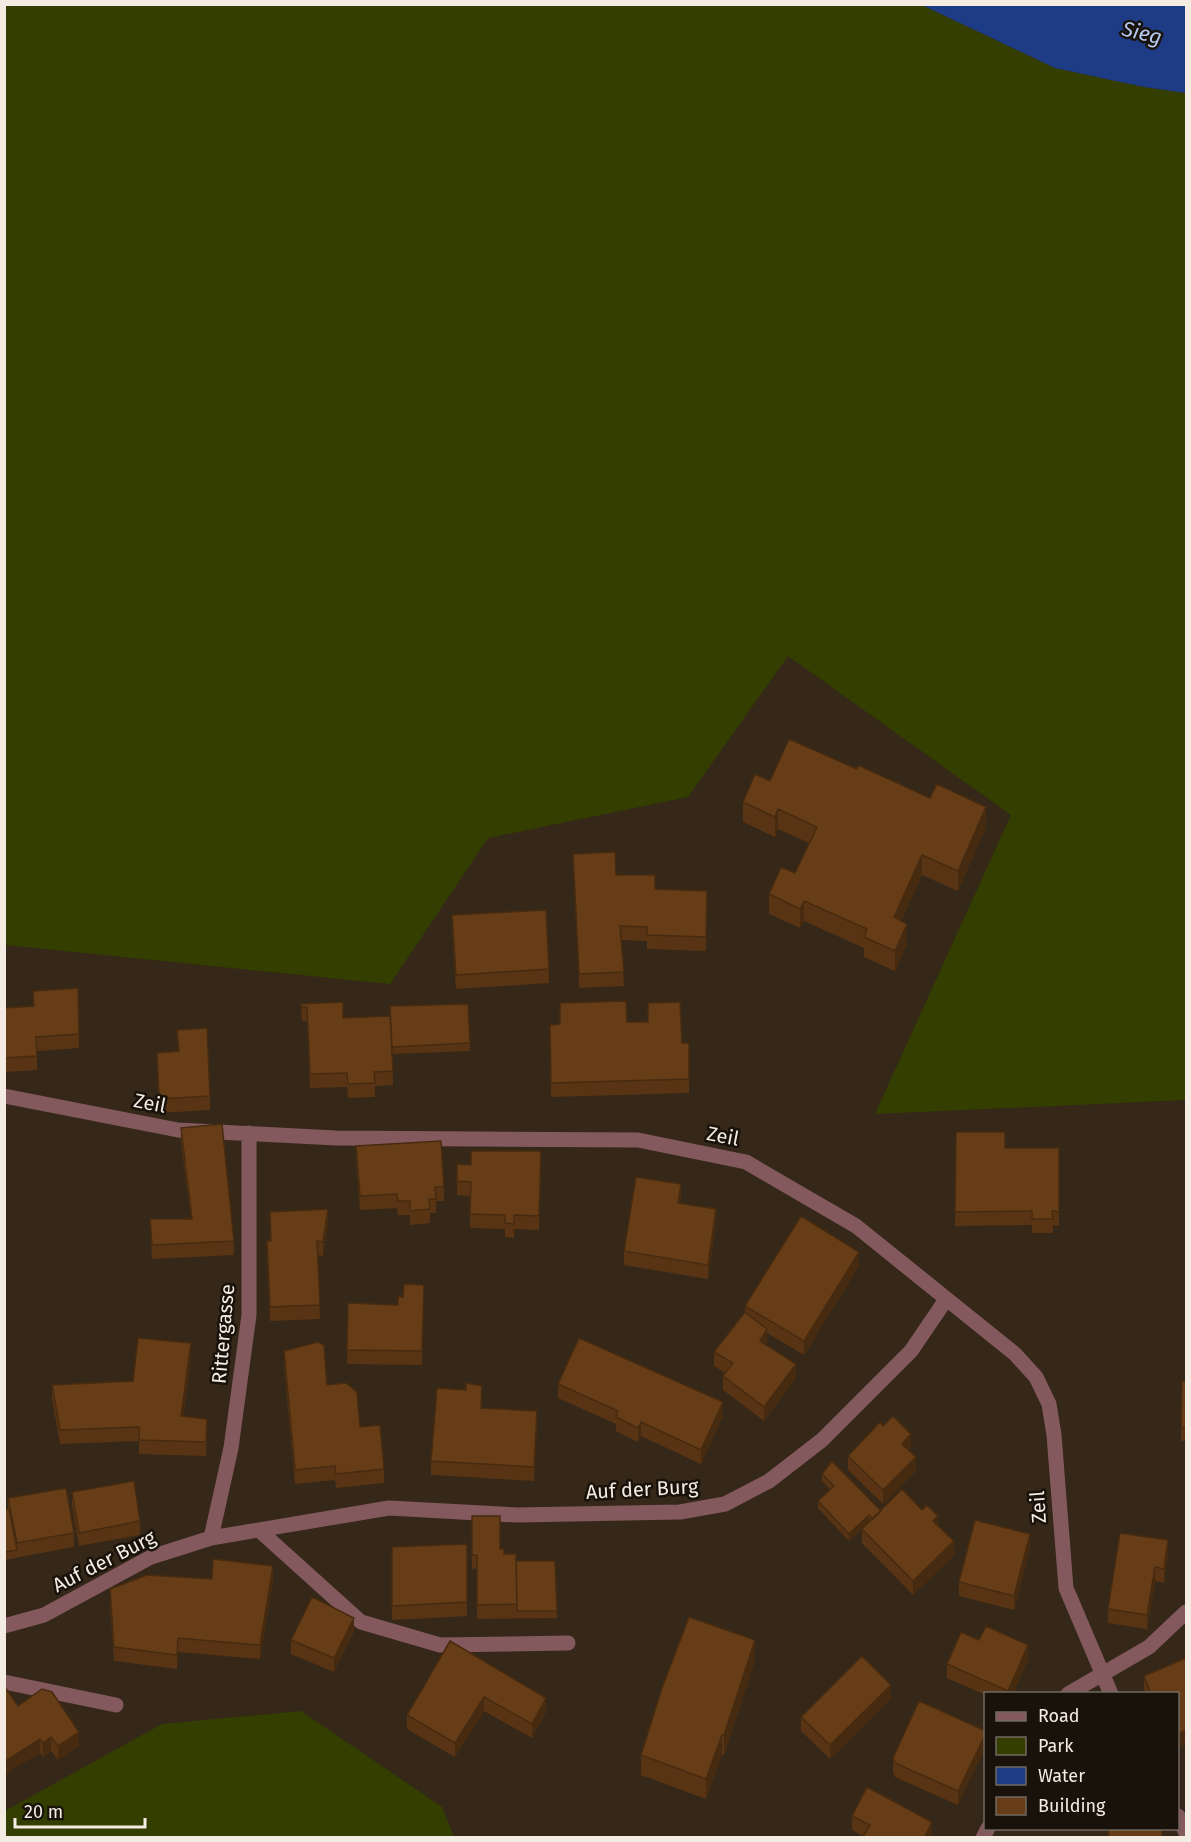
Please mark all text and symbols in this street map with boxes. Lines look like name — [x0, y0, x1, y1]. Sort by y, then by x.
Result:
water label: Sieg — [1118, 15, 1165, 50]
street label: Zeil — [132, 1088, 168, 1118]
street label: Zeil — [705, 1121, 741, 1151]
street label: Rittergasse — [207, 1283, 239, 1385]
street label: Auf der Burg — [585, 1474, 699, 1504]
street label: Zeil — [1025, 1490, 1051, 1524]
street label: Auf der Burg — [48, 1524, 160, 1597]
legend — [984, 1692, 1179, 1830]
text: Road — [1038, 1705, 1080, 1727]
text: Park — [1038, 1735, 1074, 1757]
text: Water — [1038, 1765, 1085, 1787]
scale bar — [15, 1791, 146, 1829]
text: Building — [1038, 1795, 1106, 1817]
text: 20 m — [24, 1801, 63, 1823]

